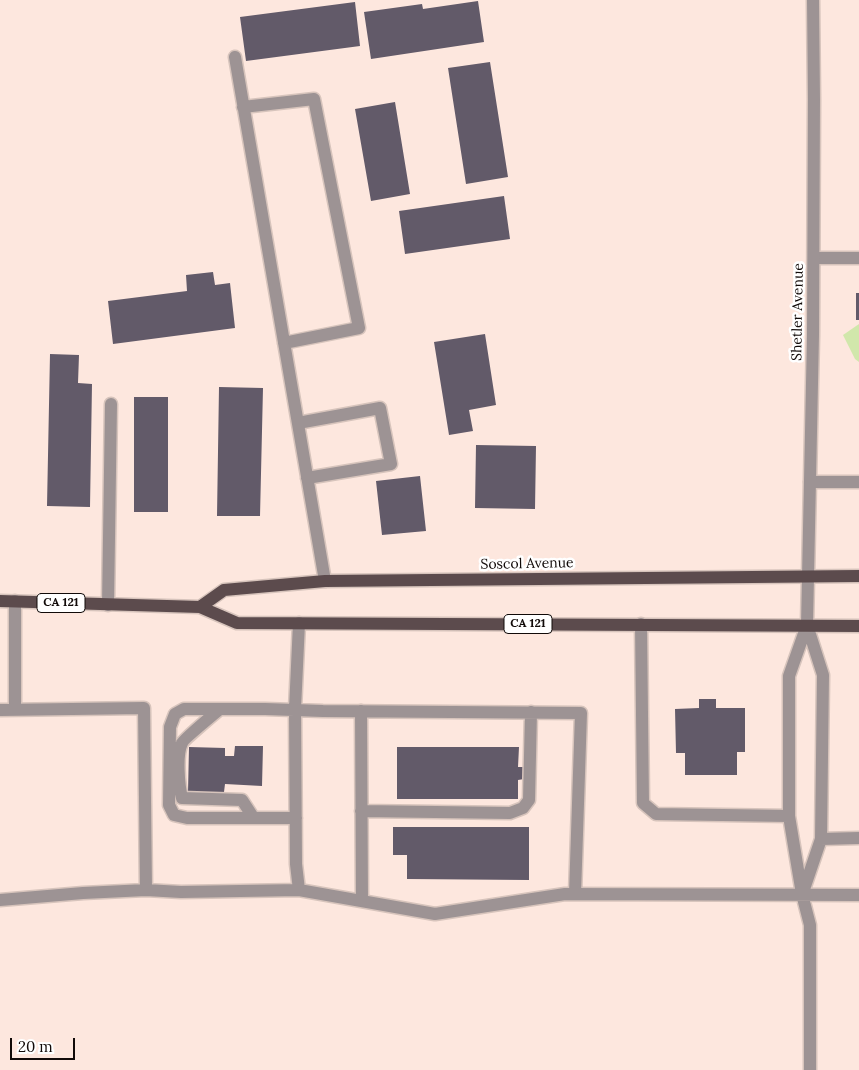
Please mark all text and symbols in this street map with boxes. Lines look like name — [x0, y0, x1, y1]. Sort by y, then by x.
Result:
street label: Shetler Avenue — [789, 263, 807, 361]
street label: Soscol Avenue — [480, 555, 574, 573]
road number: CA 121 — [37, 594, 85, 612]
road number: CA 121 — [504, 614, 552, 634]
scale bar — [12, 1028, 78, 1060]
text: 20 m — [18, 1037, 53, 1056]

